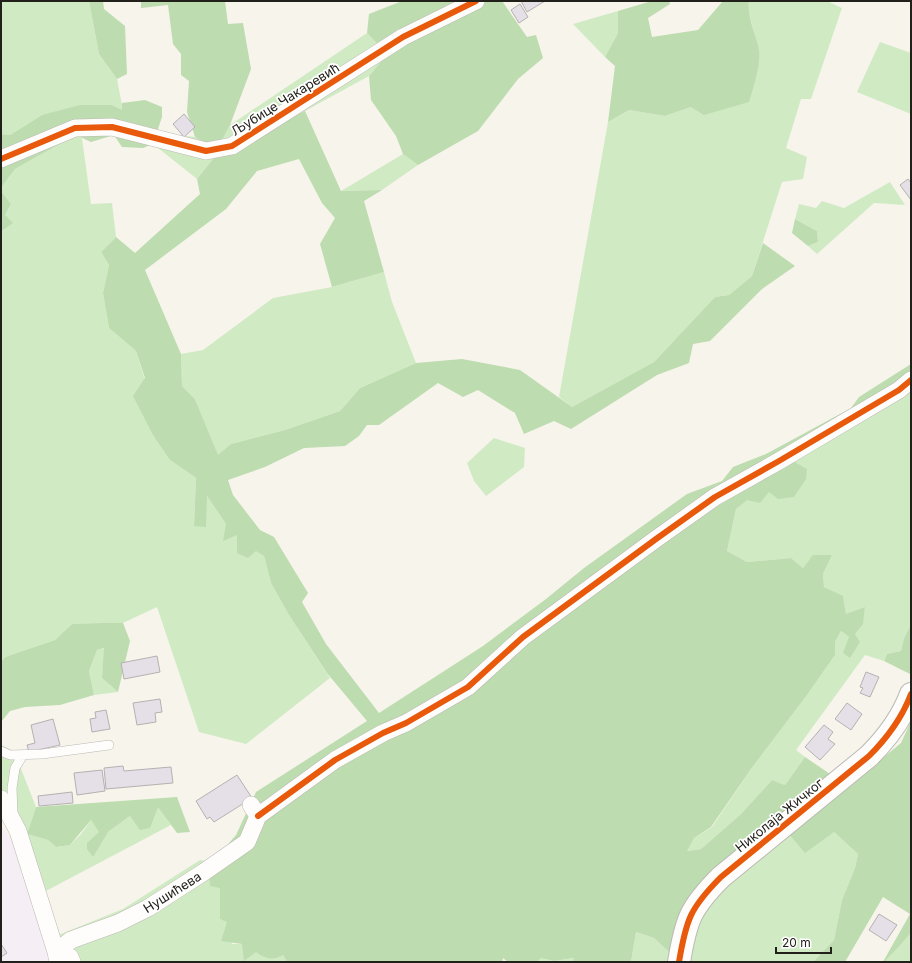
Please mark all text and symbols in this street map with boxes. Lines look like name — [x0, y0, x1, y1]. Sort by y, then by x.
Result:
street label: Љубице Чакаревић — [228, 59, 342, 139]
street label: Николаја Жичког — [732, 774, 827, 855]
street label: Нушићева — [140, 868, 204, 916]
scale bar — [776, 929, 831, 955]
text: 20 m — [782, 935, 811, 950]

